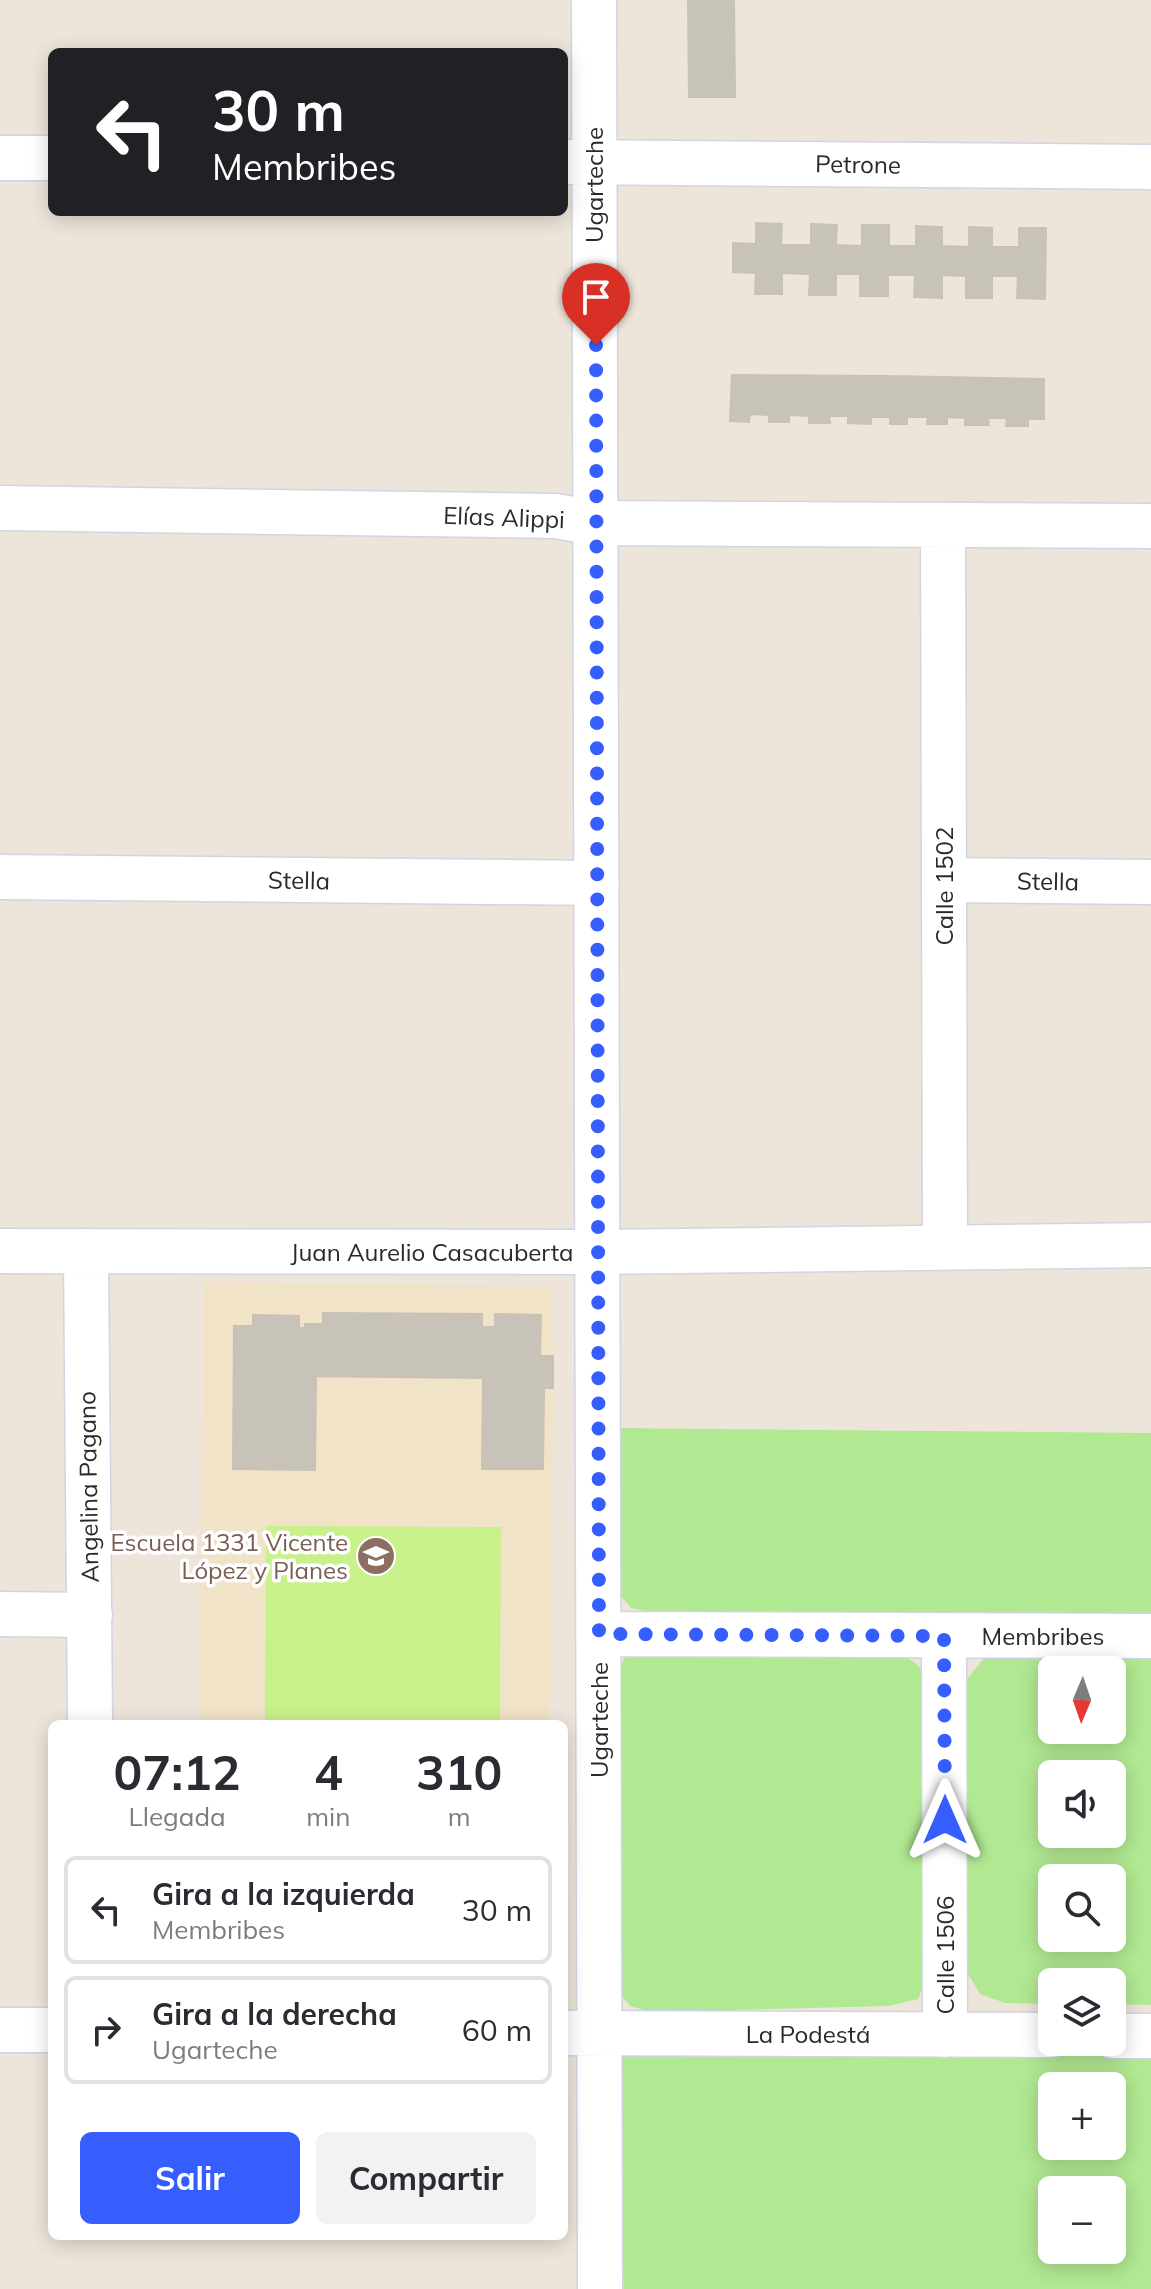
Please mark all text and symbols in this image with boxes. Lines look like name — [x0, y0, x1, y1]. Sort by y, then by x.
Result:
text: 30 m — [212, 75, 345, 145]
icon: left — [80, 80, 184, 184]
street label: Ugarteche — [579, 127, 609, 243]
text: Membribes — [212, 144, 396, 189]
street label: Petrone — [815, 148, 901, 180]
pin — [562, 263, 630, 345]
icon: arrive — [574, 275, 618, 319]
street label: Elías Alippi — [443, 500, 565, 534]
street label: Calle 1502 — [929, 827, 959, 945]
street label: Stella — [268, 864, 330, 896]
street label: Stella — [1017, 865, 1079, 897]
street label: Juan Aurelio Casacuberta — [290, 1237, 574, 1267]
street label: Angelina Pagano — [71, 1391, 105, 1583]
place label: Escuela 1331 Vicente López y Planes — [111, 1527, 348, 1585]
school or university icon: Escuela 1331 Vicente López y Planes — [355, 1535, 397, 1577]
street label: Membribes — [982, 1621, 1104, 1651]
north arrow — [1038, 1656, 1126, 1744]
map controls — [1038, 1656, 1126, 2264]
street label: Ugarteche — [584, 1662, 614, 1778]
text: 07:12 — [114, 1742, 241, 1802]
text: 4 — [314, 1742, 343, 1802]
text: 310 — [416, 1742, 502, 1802]
button: sound — [1038, 1760, 1126, 1848]
position arrow — [903, 1778, 987, 1862]
text: Llegada — [129, 1800, 226, 1833]
text: min — [306, 1800, 350, 1833]
text: m — [448, 1800, 471, 1833]
button: search — [1038, 1864, 1126, 1952]
text: Gira a la izquierda — [152, 1875, 415, 1913]
icon: left — [84, 1888, 128, 1932]
text: 30 m — [462, 1891, 532, 1929]
street label: Calle 1506 — [930, 1896, 960, 2014]
text: Membribes — [152, 1913, 285, 1946]
button: layers — [1038, 1968, 1126, 2056]
text: Gira a la derecha — [152, 1995, 397, 2033]
icon: right — [84, 2008, 128, 2052]
text: 60 m — [462, 2011, 532, 2049]
street label: La Podestá — [746, 2019, 870, 2049]
text: Ugarteche — [152, 2033, 278, 2066]
button: + — [1038, 2072, 1126, 2160]
button: Salir — [80, 2132, 300, 2224]
button: Compartir — [316, 2132, 536, 2224]
button: − — [1038, 2176, 1126, 2264]

